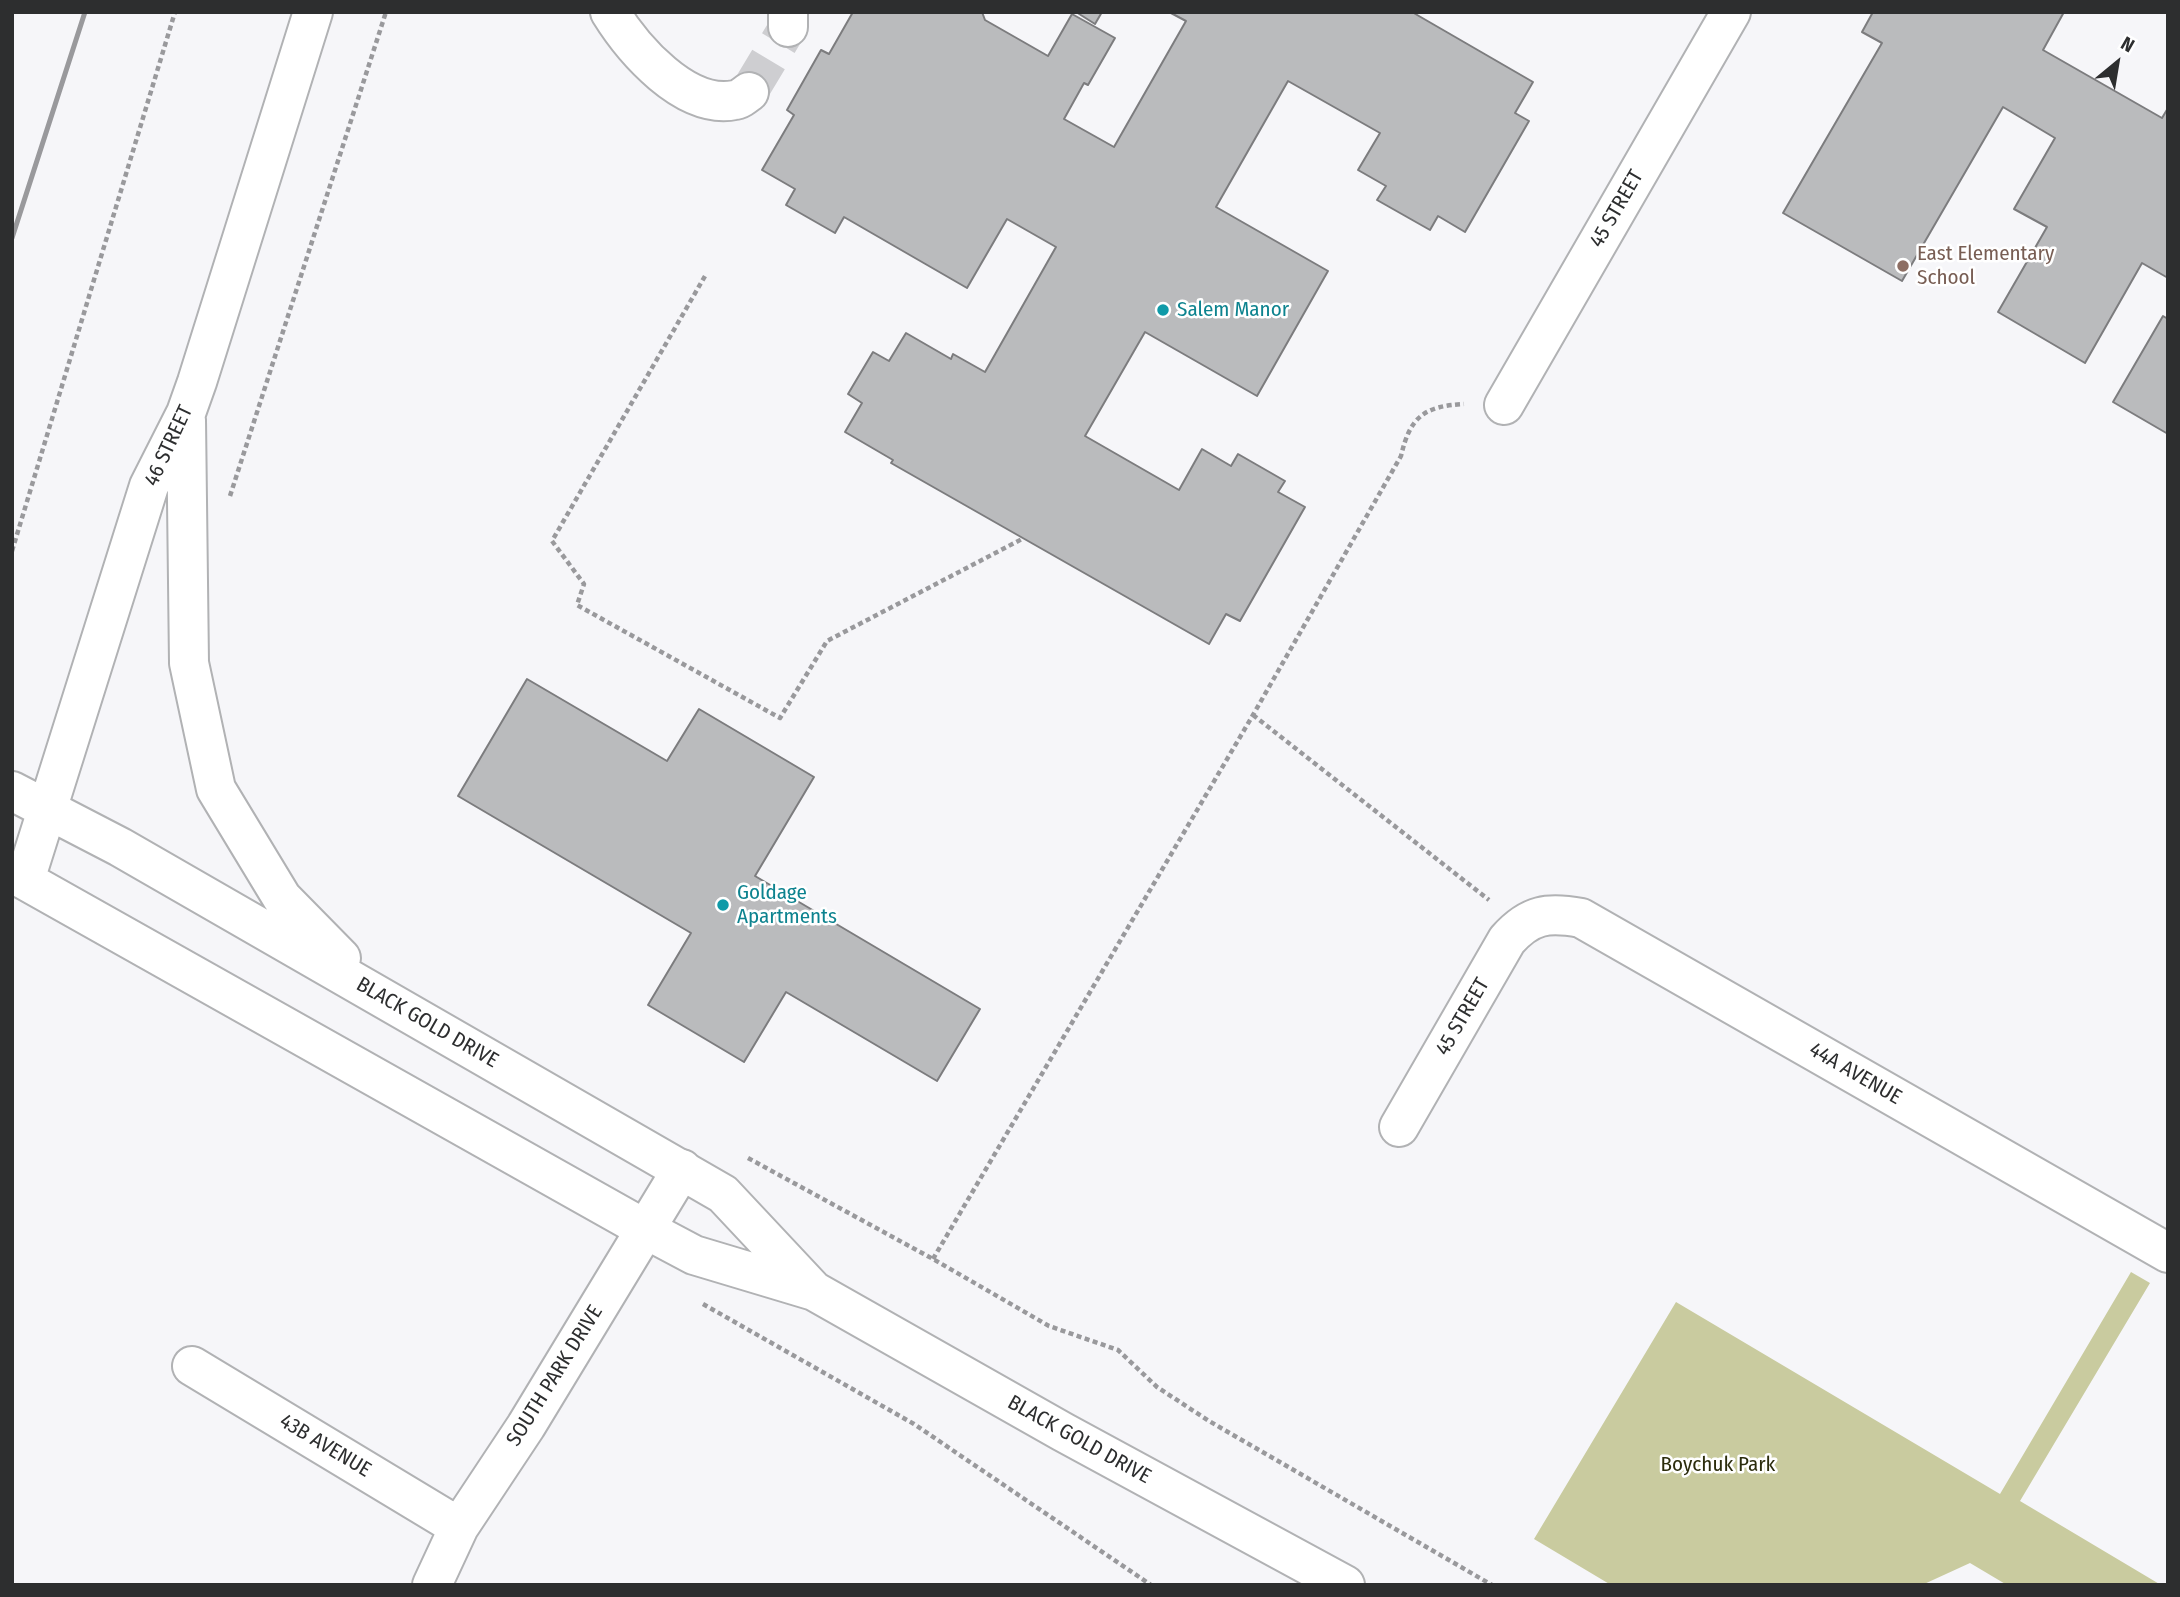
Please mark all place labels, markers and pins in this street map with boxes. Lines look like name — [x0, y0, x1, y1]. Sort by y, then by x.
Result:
place label: East Elementary School — [1917, 241, 2054, 291]
marker: East Elementary School — [1895, 258, 1911, 274]
place label: Salem Manor — [1177, 297, 1289, 323]
marker: Salem Manor — [1155, 302, 1171, 318]
place label: Goldage Apartments — [737, 880, 837, 930]
marker: Goldage Apartments — [715, 897, 731, 913]

